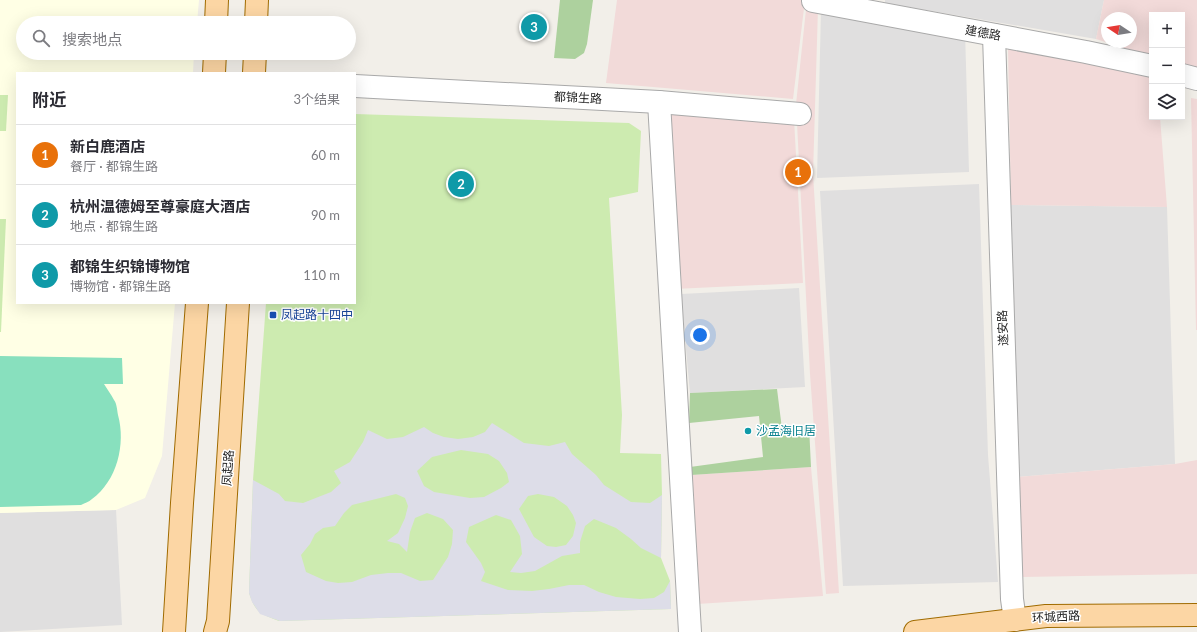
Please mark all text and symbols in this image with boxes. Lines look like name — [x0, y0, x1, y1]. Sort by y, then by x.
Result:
pin: 3 — [521, 12, 547, 42]
north arrow — [1101, 12, 1137, 48]
map controls — [1149, 12, 1185, 120]
button: + — [1149, 12, 1185, 48]
search box — [16, 16, 356, 60]
street label: 建德路 — [964, 22, 1002, 43]
icon: search — [30, 27, 52, 49]
text: 搜索地点 — [62, 30, 122, 48]
button: − — [1149, 48, 1185, 84]
button: layers — [1149, 84, 1185, 120]
text: 附近 — [32, 89, 66, 110]
street label: 都锦生路 — [554, 89, 602, 106]
text: 3个结果 — [293, 91, 340, 107]
text: 新白鹿酒店 — [70, 137, 145, 155]
text: 1 — [41, 147, 49, 163]
text: 60 m — [311, 147, 340, 163]
pin: 1 — [785, 157, 811, 187]
text: 餐厅 · 都锦生路 — [70, 158, 158, 174]
pin: 2 — [448, 169, 474, 199]
text: 杭州温德姆至尊豪庭大酒店 — [70, 197, 250, 215]
text: 2 — [41, 207, 49, 223]
text: 90 m — [311, 207, 340, 223]
text: 地点 · 都锦生路 — [70, 218, 158, 234]
text: 都锦生织锦博物馆 — [70, 257, 190, 275]
text: 3 — [41, 267, 49, 283]
text: 110 m — [303, 267, 340, 283]
text: 博物馆 · 都锦生路 — [70, 278, 171, 294]
place label: 凤起路十四中 — [281, 307, 353, 322]
marker: 凤起路十四中 — [268, 310, 278, 320]
street label: 遂安路 — [994, 310, 1011, 346]
your location — [690, 325, 710, 345]
place label: 沙孟海旧居 — [756, 423, 816, 438]
marker: 沙孟海旧居 — [743, 426, 753, 436]
street label: 凤起路 — [219, 449, 236, 486]
street label: 环城西路 — [1032, 608, 1080, 625]

